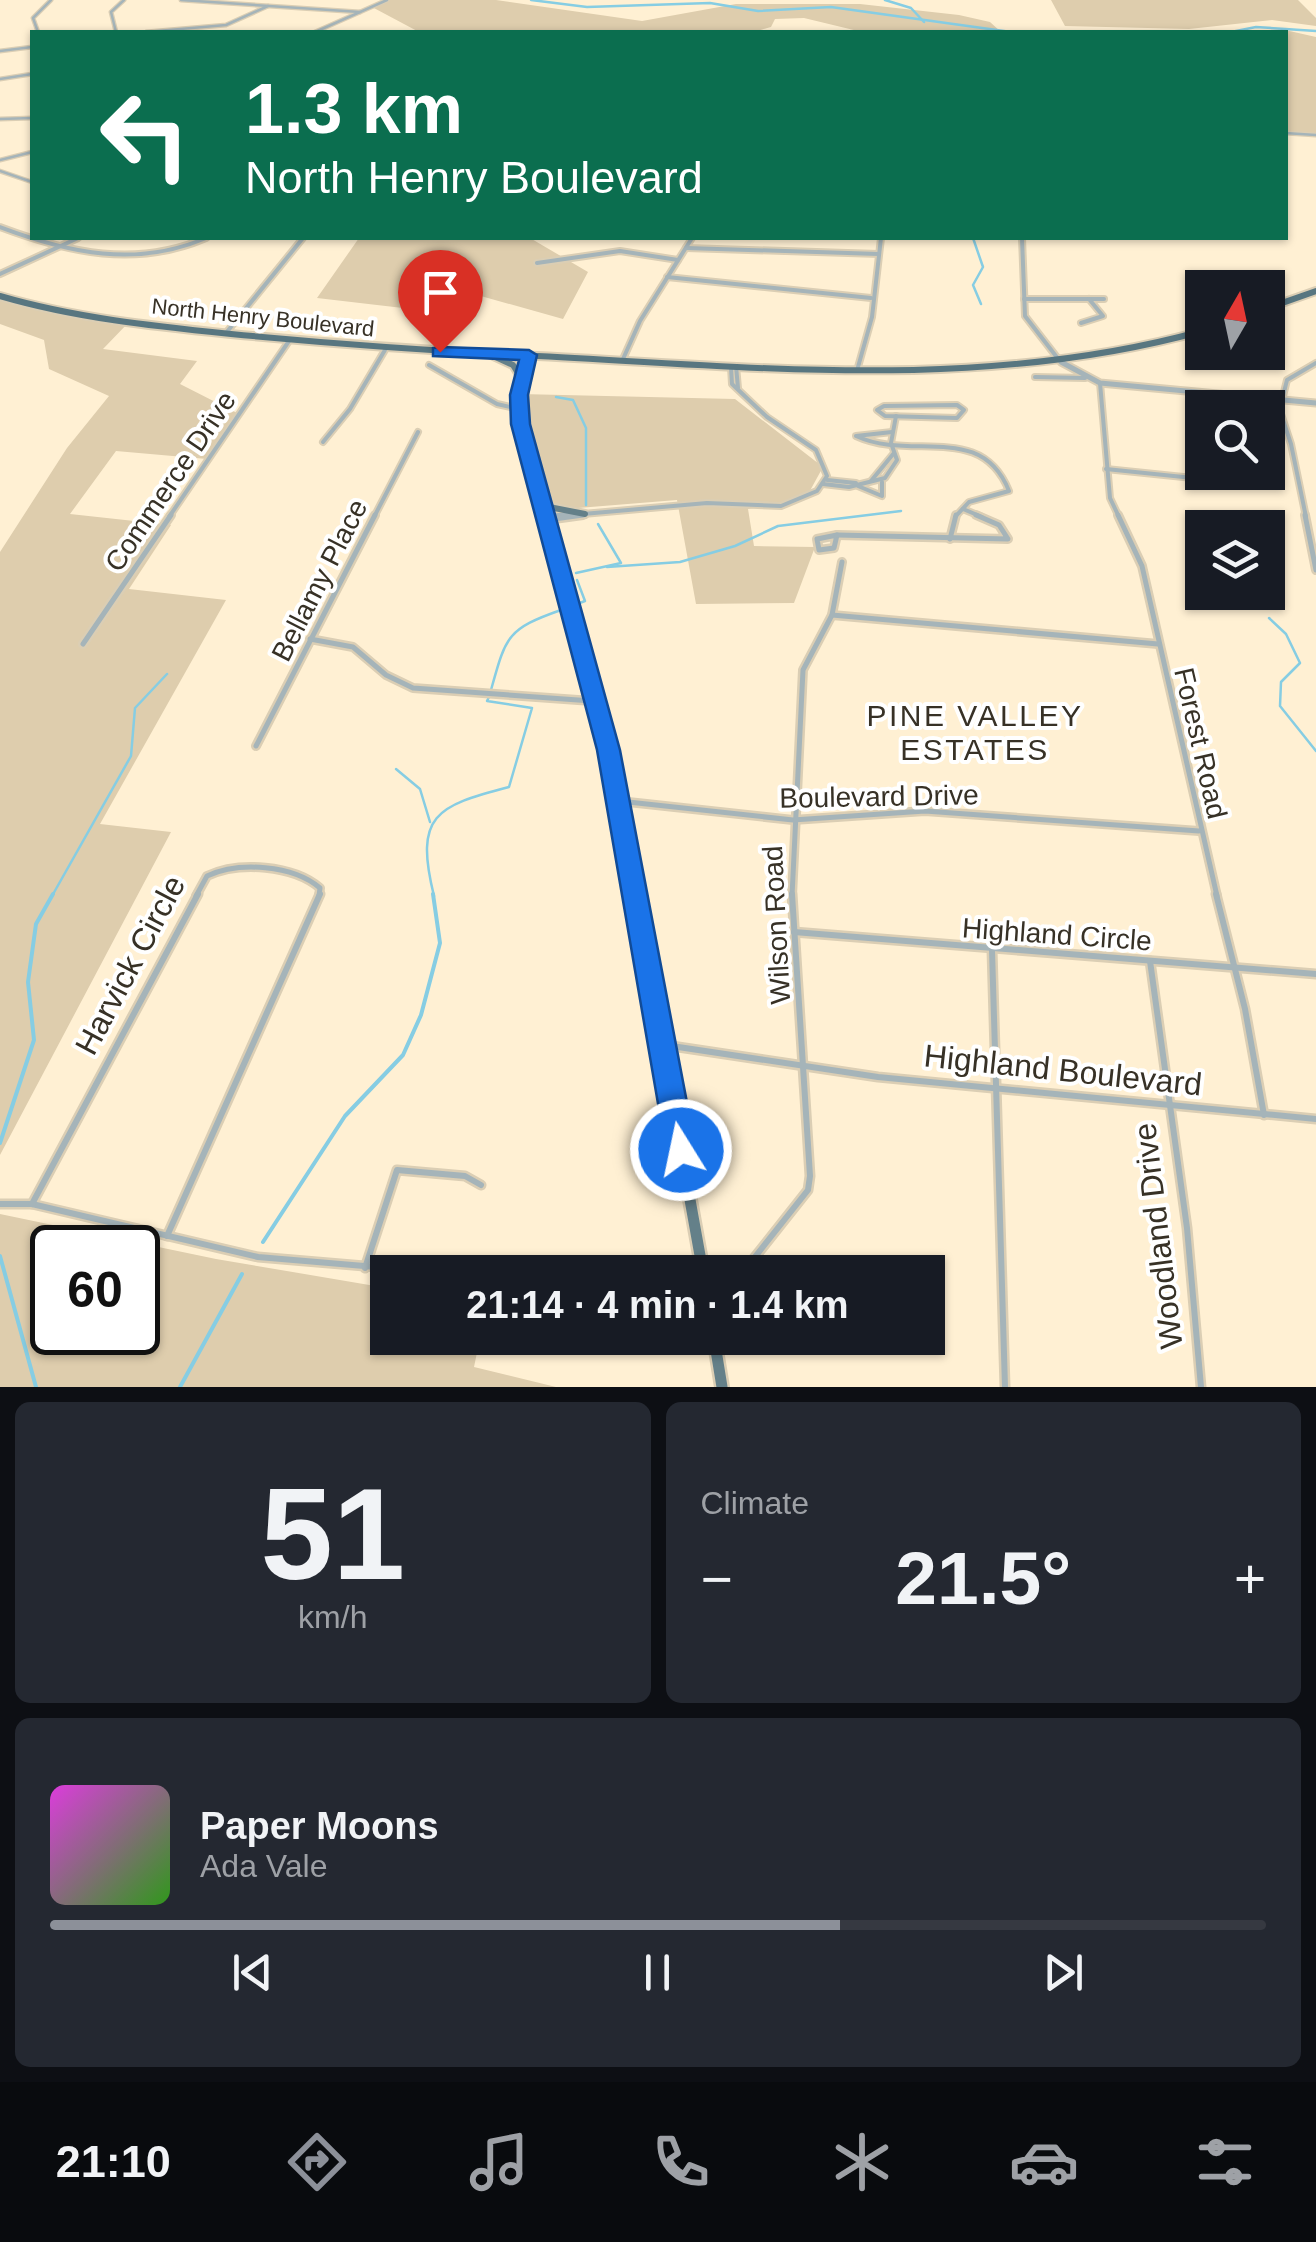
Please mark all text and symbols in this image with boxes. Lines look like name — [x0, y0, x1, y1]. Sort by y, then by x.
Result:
icon: left — [80, 70, 210, 200]
text: 1.3 km — [245, 70, 463, 148]
text: North Henry Boulevard — [245, 152, 703, 203]
pin — [398, 250, 483, 353]
icon: arrive — [413, 265, 468, 320]
north arrow — [1185, 270, 1285, 370]
map controls — [1185, 270, 1285, 610]
street label: North Henry Boulevard — [150, 293, 376, 342]
street label: Commerce Drive — [99, 386, 242, 577]
button: search — [1185, 390, 1285, 490]
street label: Bellamy Place — [265, 494, 374, 666]
button: layers — [1185, 510, 1285, 610]
street label: Forest Road — [1168, 665, 1233, 822]
district label: PINE VALLEY ESTATES — [866, 699, 1084, 766]
street label: Boulevard Drive — [779, 779, 979, 814]
street label: Wilson Road — [757, 845, 796, 1005]
street label: Harvick Circle — [68, 869, 192, 1061]
street label: Highland Circle — [961, 912, 1153, 957]
street label: Highland Boulevard — [922, 1038, 1204, 1102]
position arrow — [629, 1098, 733, 1202]
street label: Woodland Drive — [1126, 1121, 1190, 1351]
speed limit sign: 60 — [30, 1225, 160, 1355]
text: 21:14 · 4 min · 1.4 km — [466, 1284, 849, 1326]
text: 51 — [260, 1461, 405, 1607]
text: Climate — [701, 1485, 809, 1521]
text: 21.5° — [895, 1536, 1071, 1620]
text: − — [701, 1548, 733, 1610]
text: + — [1234, 1548, 1266, 1610]
text: km/h — [298, 1599, 367, 1635]
text: Paper Moons — [200, 1805, 439, 1847]
text: Ada Vale — [200, 1848, 328, 1884]
icon: previous — [225, 1945, 280, 2000]
icon: pause — [630, 1945, 685, 2000]
icon: next — [1036, 1945, 1091, 2000]
icon: directions — [282, 2127, 352, 2197]
icon: music — [464, 2127, 534, 2197]
icon: phone — [646, 2127, 716, 2197]
icon: climate — [827, 2127, 897, 2197]
icon: car — [1009, 2127, 1079, 2197]
icon: filters — [1190, 2127, 1260, 2197]
text: 21:10 — [56, 2136, 171, 2187]

